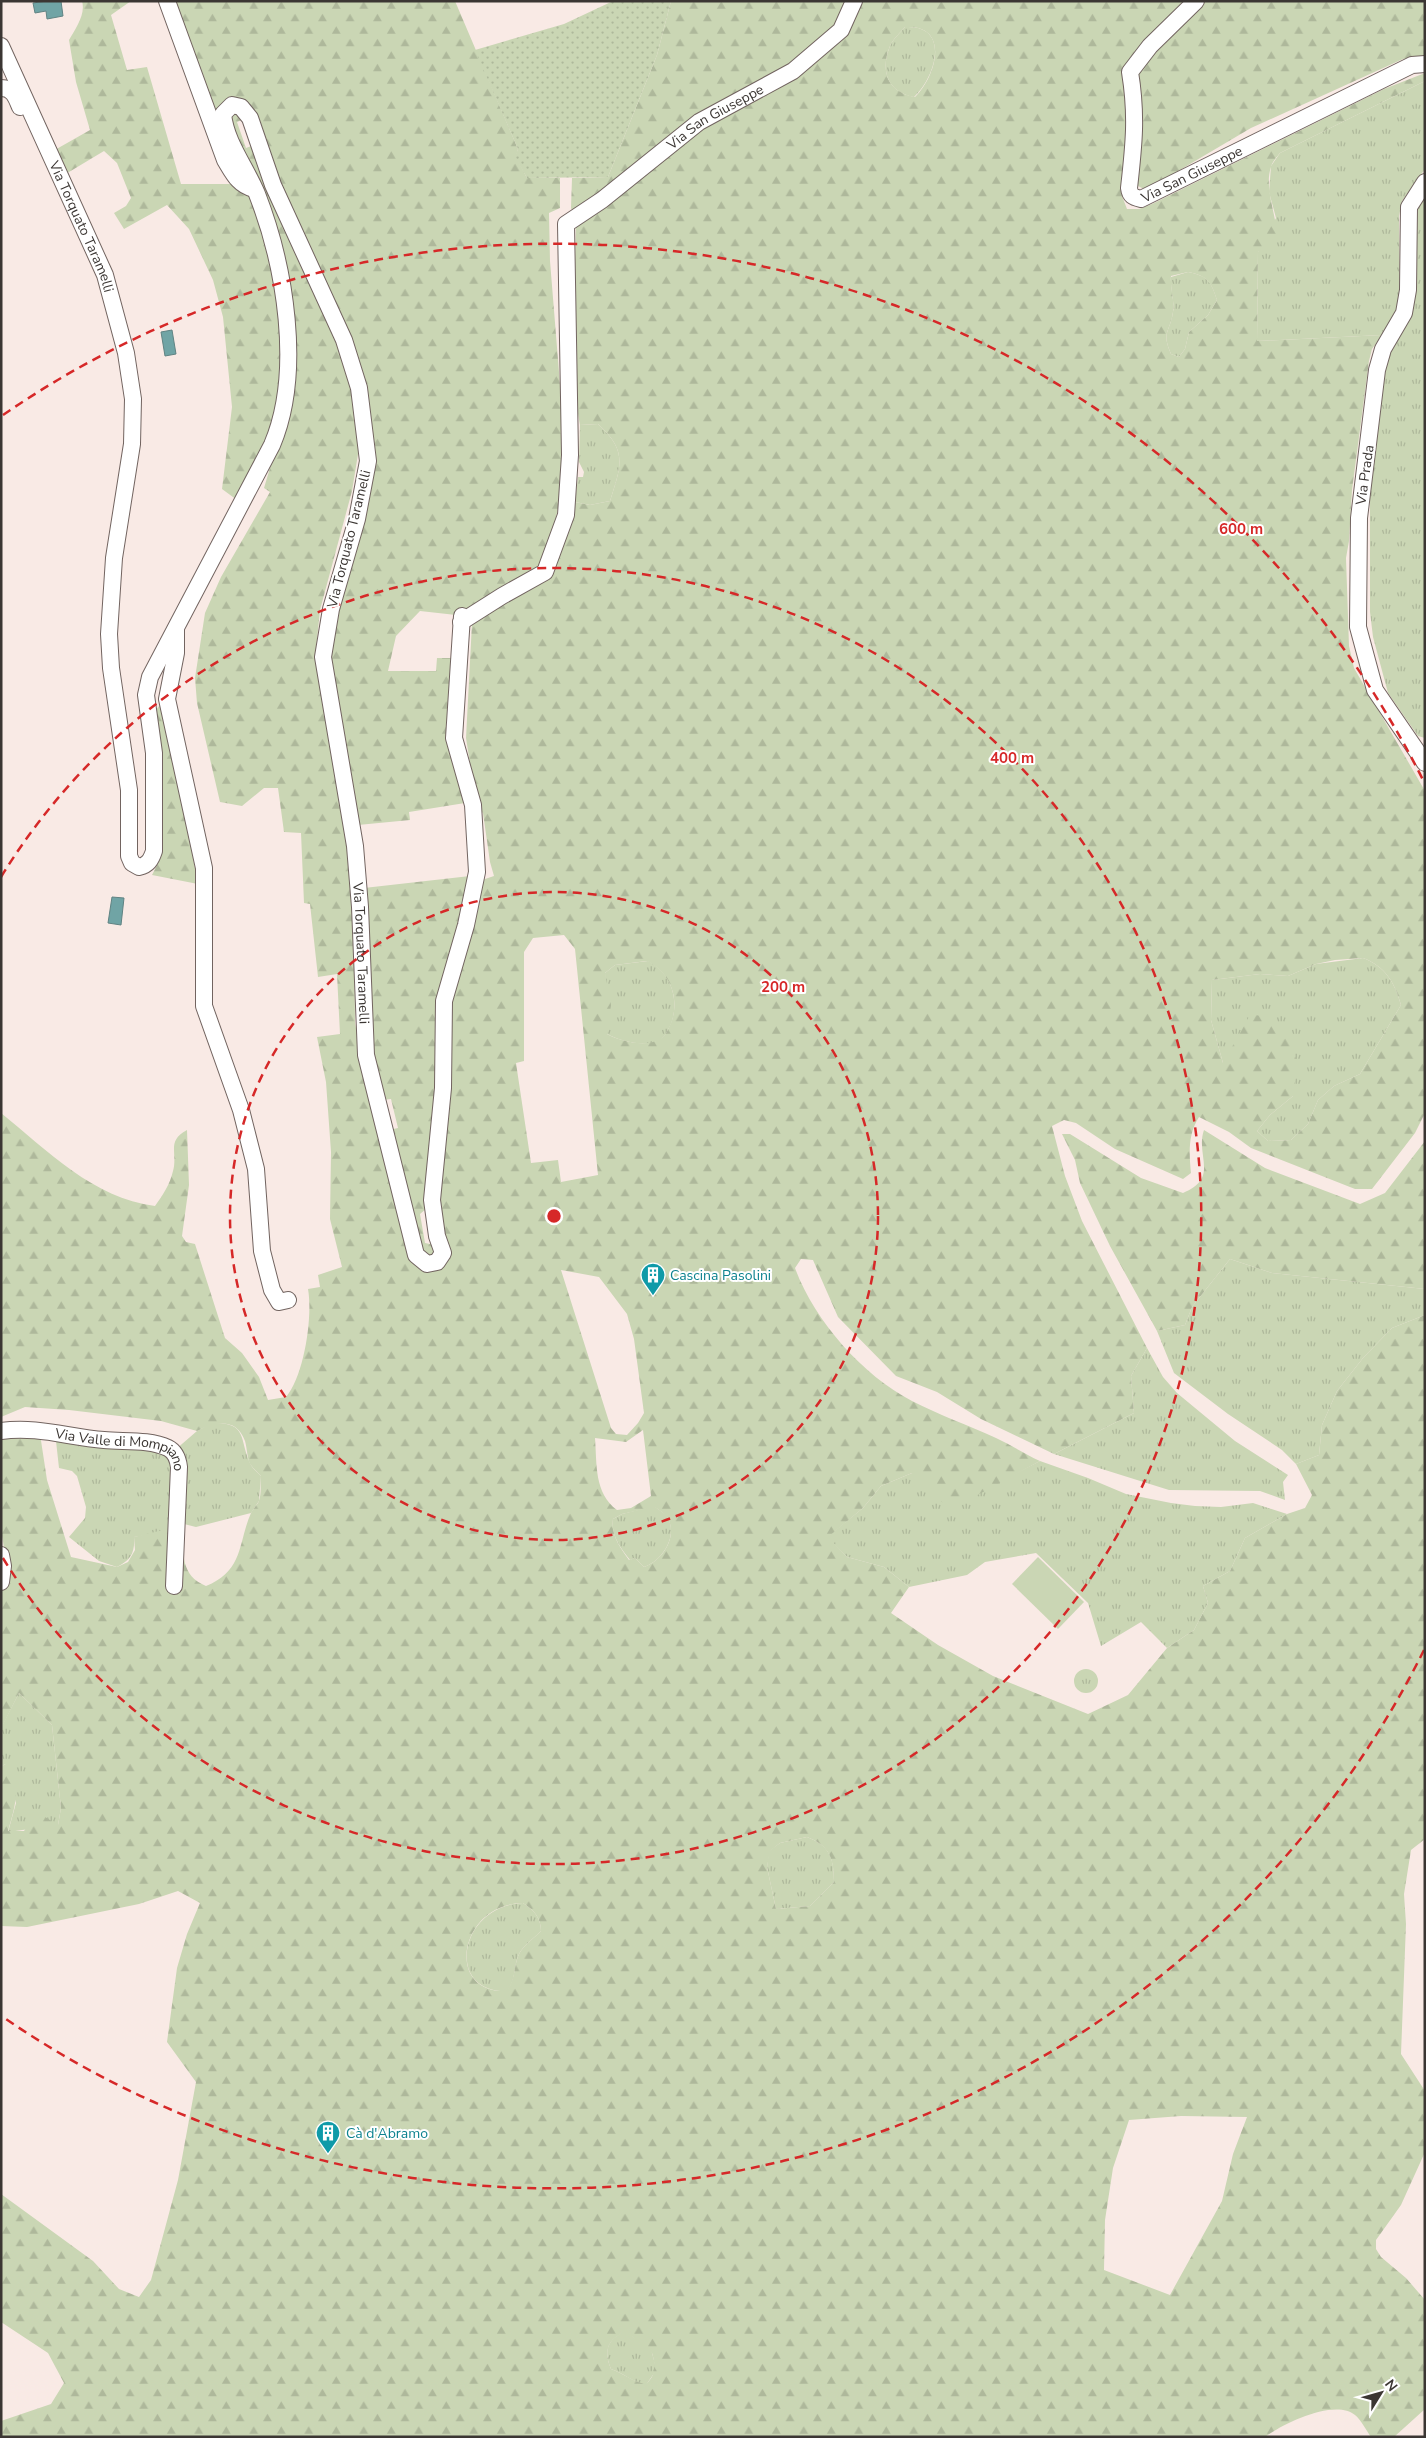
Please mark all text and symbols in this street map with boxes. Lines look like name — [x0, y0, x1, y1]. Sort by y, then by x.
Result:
street label: Via San Giuseppe — [662, 79, 767, 154]
street label: Via San Giuseppe — [1137, 141, 1246, 207]
street label: Via Torquato Taramelli — [44, 157, 119, 294]
street label: Via Prada — [1351, 444, 1379, 507]
street label: Via Torquato Taramelli — [322, 468, 375, 611]
text: 600 m — [1219, 519, 1263, 539]
text: 400 m — [990, 748, 1034, 768]
street label: Via Torquato Taramelli — [348, 881, 374, 1025]
text: 200 m — [761, 977, 805, 997]
centre of rings — [545, 1207, 563, 1225]
building icon: Cascina Pasolini — [640, 1262, 666, 1296]
place label: Cascina Pasolini — [670, 1266, 771, 1285]
street label: Via Valle di Mompiano — [53, 1423, 189, 1472]
building icon: Cà d'Abramo — [315, 2120, 341, 2154]
place label: Cà d'Abramo — [346, 2124, 428, 2143]
north arrow — [1356, 2368, 1406, 2418]
text: N — [1380, 2376, 1402, 2395]

